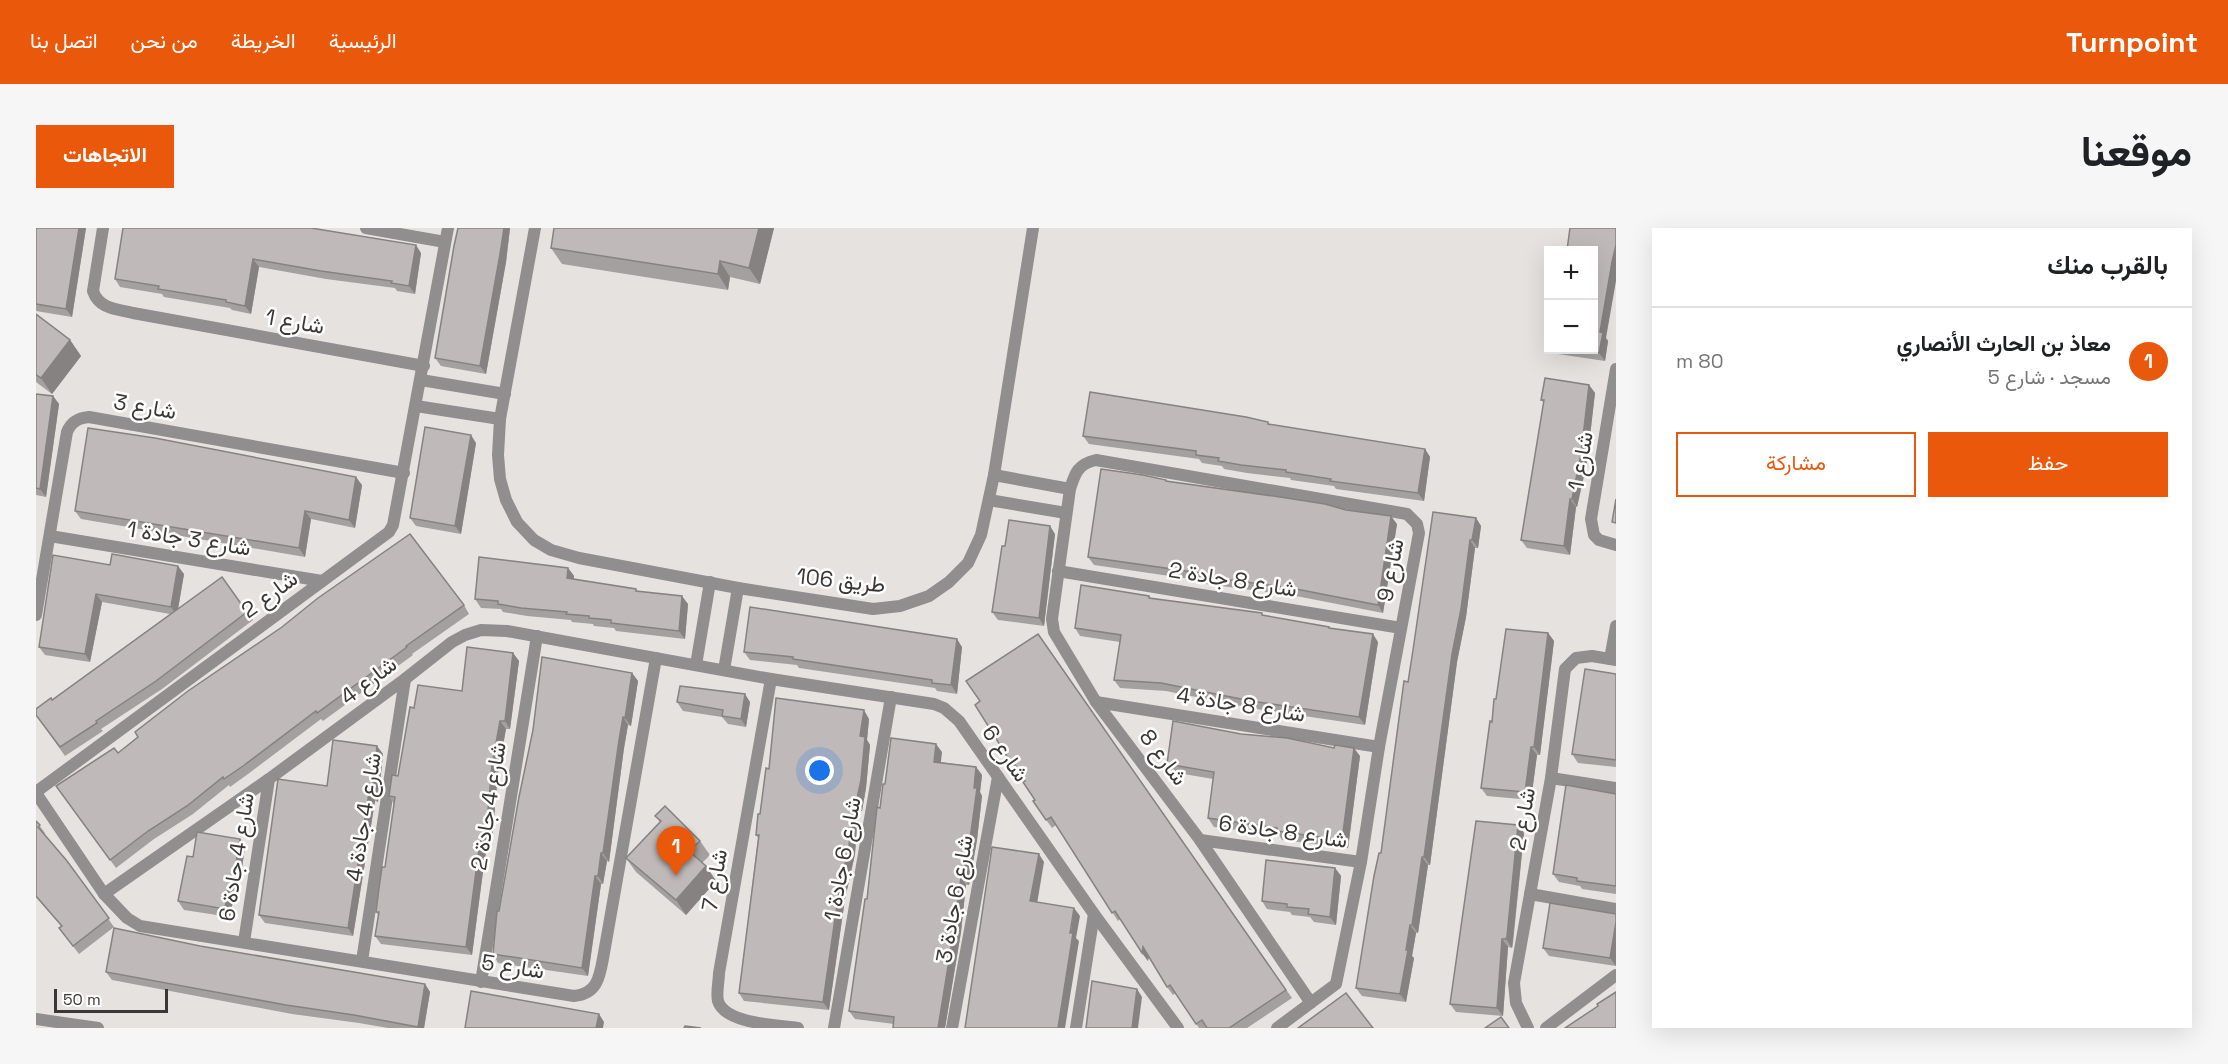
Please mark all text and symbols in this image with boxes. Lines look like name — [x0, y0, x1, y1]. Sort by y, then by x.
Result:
text: Turnpoint — [2066, 24, 2198, 60]
text: اتصل بنا — [30, 27, 98, 54]
text: من نحن — [131, 27, 198, 54]
text: الخريطة — [231, 27, 296, 54]
text: الرئيسية — [329, 27, 397, 54]
button: الاتجاهات — [36, 125, 174, 188]
text: موقعنا — [2081, 125, 2192, 178]
map controls — [1544, 246, 1598, 354]
button: + — [1544, 246, 1598, 300]
text: بالقرب منك — [2047, 248, 2168, 282]
button: − — [1544, 300, 1598, 354]
street label: شارع 1 — [263, 302, 327, 341]
text: معاذ بن الحارث الأنصاري — [1897, 329, 2111, 357]
text: 80 m — [1676, 348, 1724, 374]
text: 1 — [2144, 348, 2153, 374]
text: مسجد · شارع 5 — [1988, 364, 2111, 390]
street label: شارع 3 — [111, 387, 179, 426]
street label: شارع 1 — [1561, 429, 1600, 493]
button: مشاركة — [1676, 432, 1916, 497]
button: حفظ — [1928, 432, 2168, 497]
street label: شارع 3 جادة 1 — [125, 514, 253, 563]
street label: شارع 9 — [1370, 536, 1411, 604]
street label: شارع 8 جادة 2 — [1167, 555, 1299, 604]
street label: طريق 106 — [795, 561, 887, 599]
street label: شارع 2 — [235, 564, 303, 625]
street label: شارع 4 — [334, 650, 402, 711]
street label: شارع 8 جادة 4 — [1174, 680, 1307, 729]
street label: شارع 6 — [976, 719, 1036, 788]
street label: شارع 8 — [1133, 723, 1194, 791]
street label: شارع 4 جادة 2 — [464, 740, 513, 872]
street label: شارع 4 جادة 4 — [339, 751, 388, 884]
your location — [805, 756, 834, 785]
street label: شارع 2 — [1503, 785, 1542, 853]
street label: شارع 4 جادة 6 — [212, 791, 261, 923]
street label: شارع 6 جادة 1 — [817, 795, 868, 923]
street label: شارع 8 جادة 6 — [1217, 808, 1349, 855]
pin: 1 — [656, 826, 696, 876]
street label: شارع 6 جادة 3 — [929, 833, 980, 965]
street label: شارع 7 — [695, 847, 734, 913]
street label: شارع 5 — [479, 947, 546, 986]
scale bar — [54, 986, 168, 1014]
text: 50 m — [63, 989, 101, 1010]

